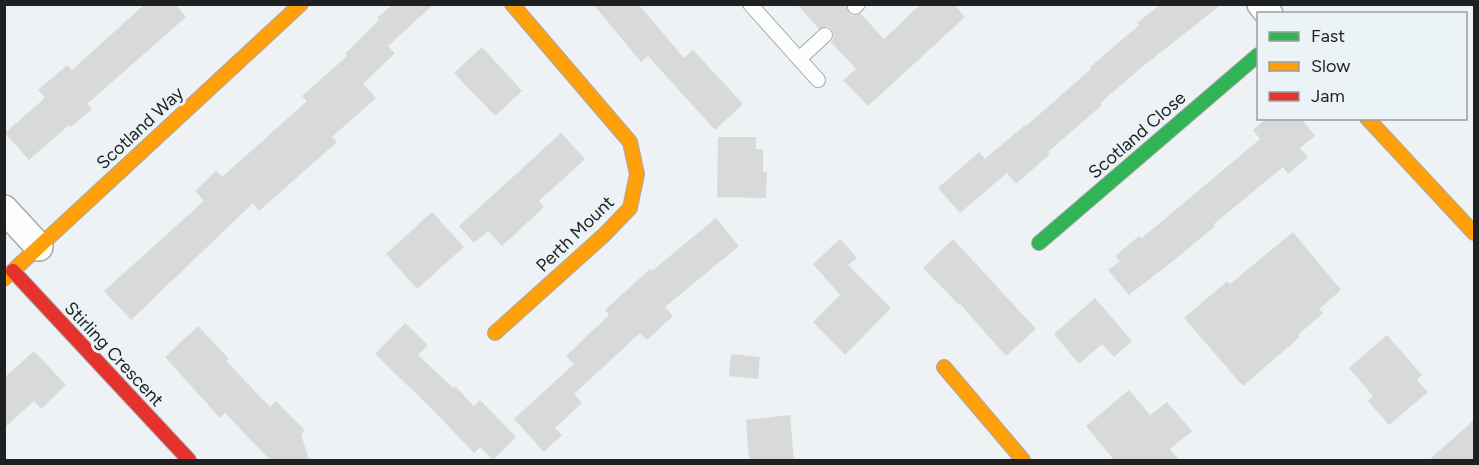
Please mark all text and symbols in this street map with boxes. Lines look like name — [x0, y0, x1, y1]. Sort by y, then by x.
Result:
legend — [1257, 12, 1467, 120]
text: Fast — [1311, 25, 1345, 47]
text: Slow — [1311, 55, 1350, 77]
street label: Scotland Way — [92, 82, 189, 174]
text: Jam — [1311, 85, 1345, 107]
street label: Scotland Close — [1084, 87, 1190, 183]
street label: Perth Mount — [531, 191, 619, 277]
street label: Stirling Crescent — [60, 297, 168, 411]

